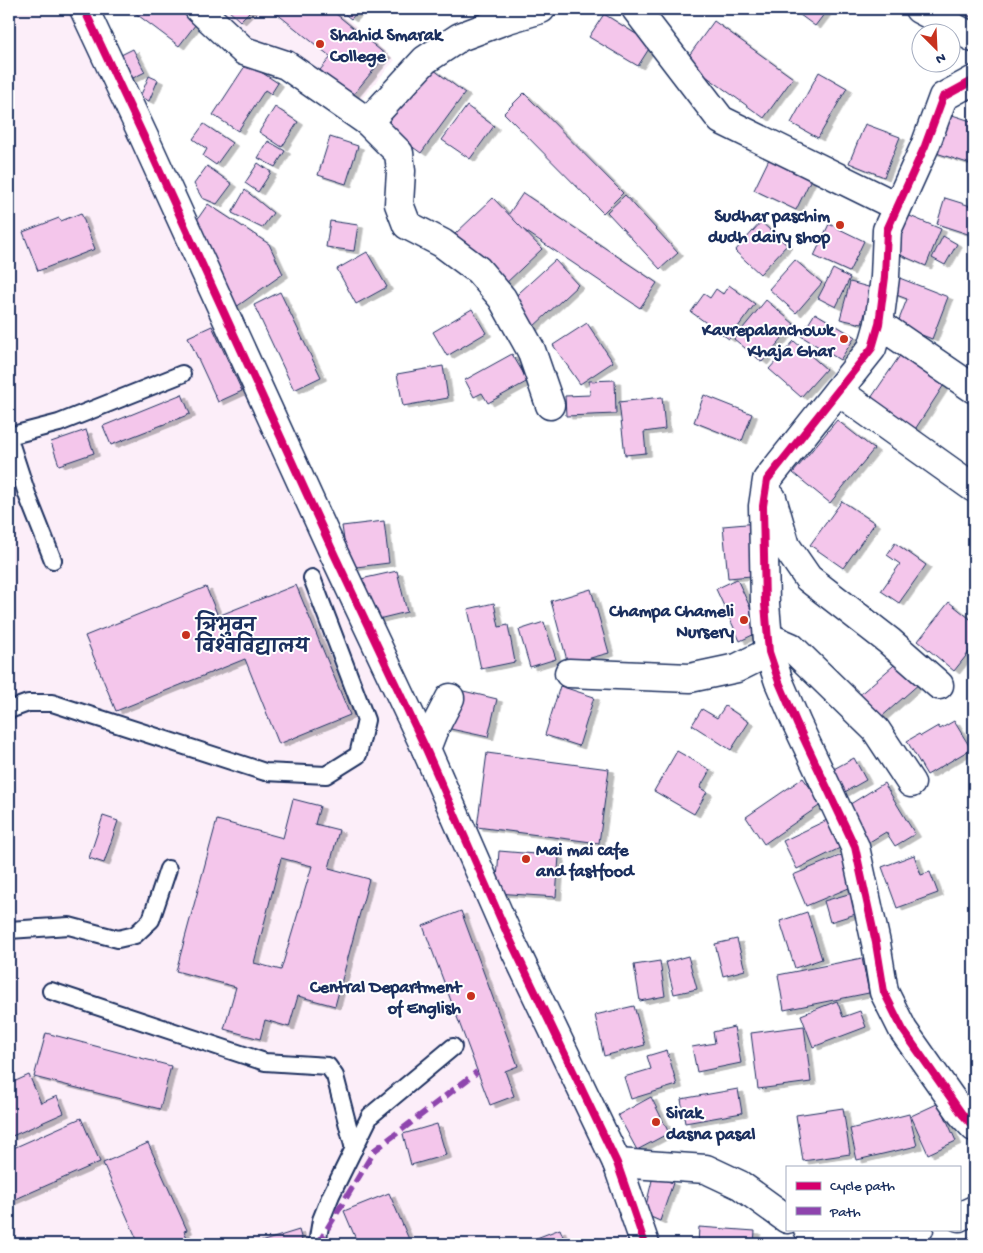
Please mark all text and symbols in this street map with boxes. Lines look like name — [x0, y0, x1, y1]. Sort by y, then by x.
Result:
north arrow — [910, 22, 960, 72]
place label: Shahid Smarak College — [329, 26, 444, 68]
marker: Shahid Smarak College — [314, 38, 326, 50]
text: N — [933, 48, 948, 67]
place label: Sudhar paschim dudh dairy shop — [708, 207, 830, 249]
marker: Sudhar paschim dudh dairy shop — [834, 219, 846, 231]
place label: Kavrepalanchowk Khaja Ghar — [701, 321, 837, 363]
marker: Kavrepalanchowk Khaja Ghar — [838, 333, 850, 345]
place label: Champa Chameli Nursery — [608, 602, 734, 644]
place label: त्रिभुवन विश्वविद्यालय — [194, 610, 311, 659]
marker: Champa Chameli Nursery — [738, 614, 750, 626]
marker: त्रिभुवन विश्वविद्यालय — [180, 629, 192, 641]
place label: Mai mai cafe and fastfood — [535, 841, 636, 883]
marker: Mai mai cafe and fastfood — [520, 853, 532, 865]
place label: Central Department of English — [309, 978, 463, 1020]
marker: Central Department of English — [465, 990, 477, 1002]
place label: Sirak dasna pasal — [666, 1104, 755, 1146]
marker: Sirak dasna pasal — [650, 1116, 662, 1128]
legend — [786, 1166, 960, 1230]
text: Cycle path — [830, 1178, 895, 1196]
text: Path — [829, 1204, 861, 1222]

